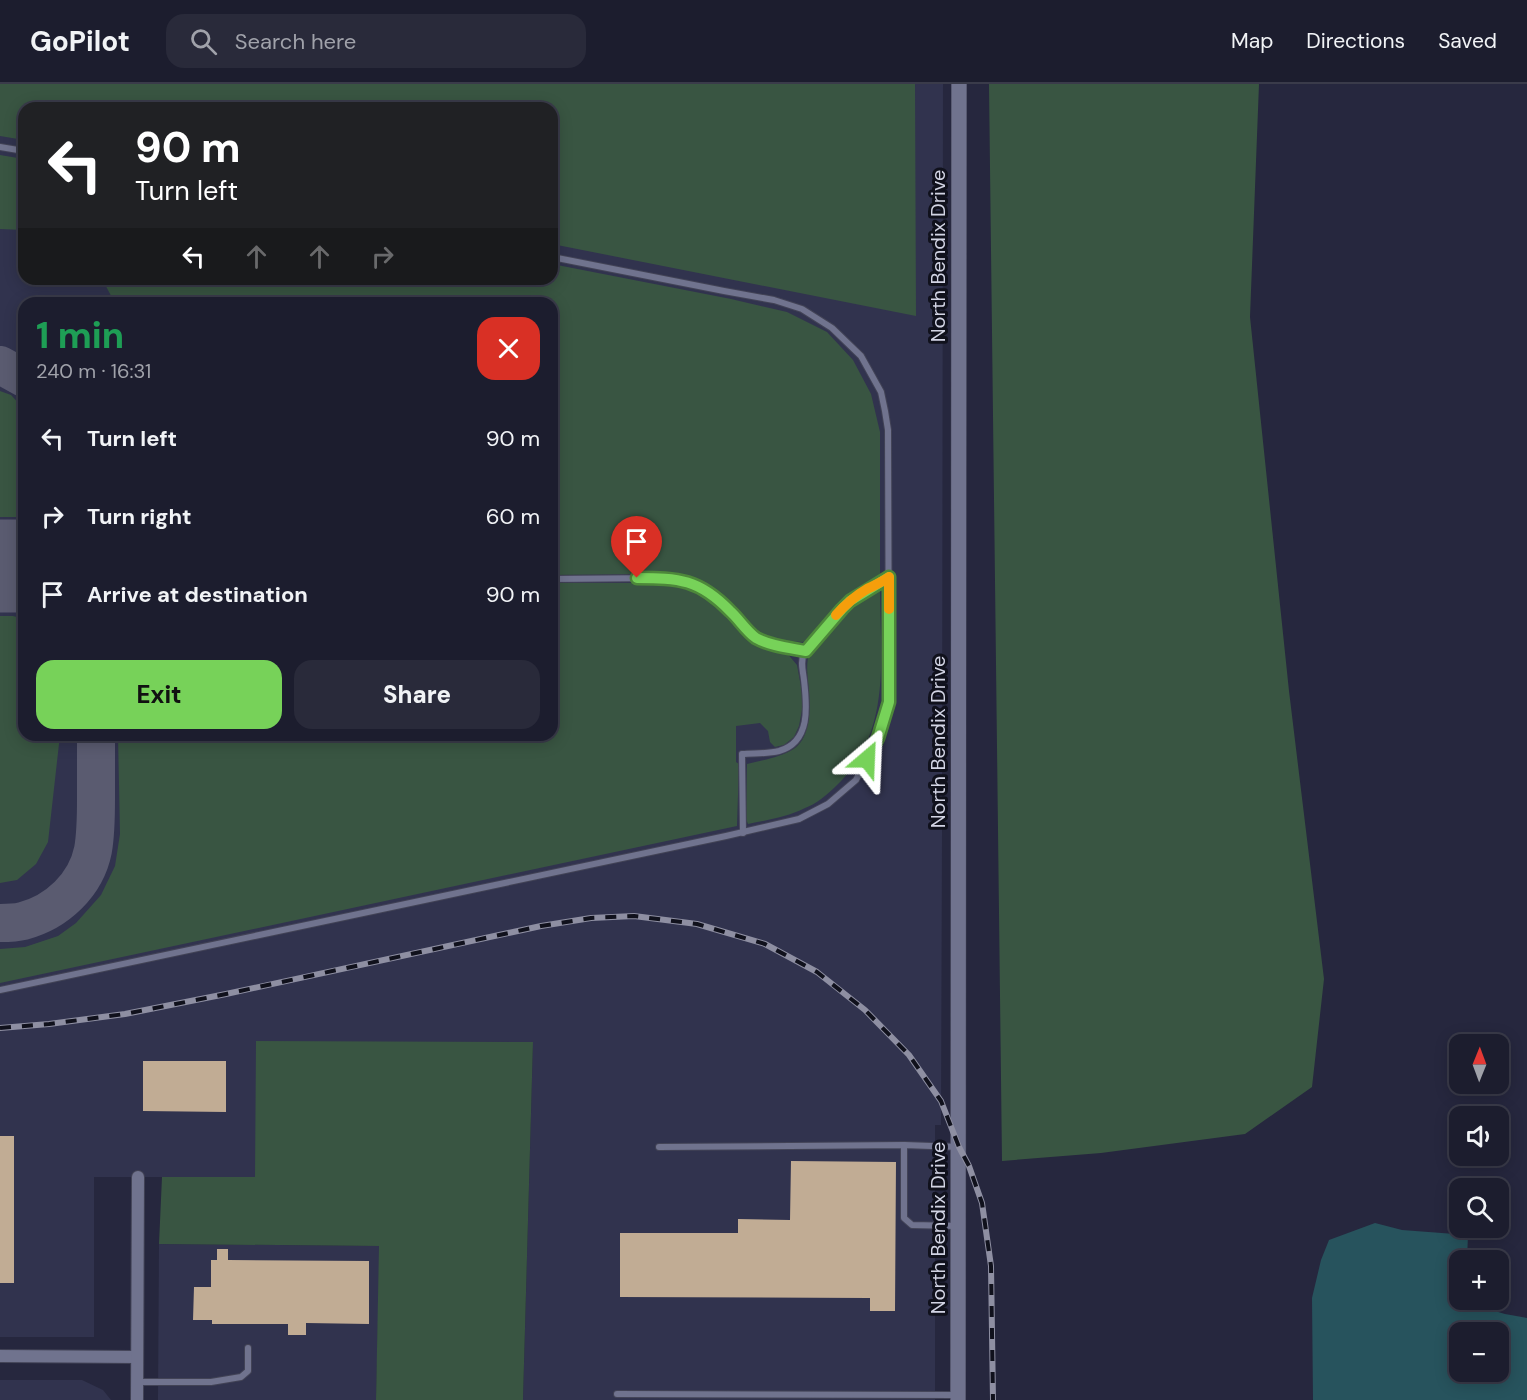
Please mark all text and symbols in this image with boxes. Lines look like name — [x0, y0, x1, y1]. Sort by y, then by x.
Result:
search box — [166, 14, 586, 68]
text: GoPilot — [30, 23, 130, 60]
icon: search — [187, 25, 220, 58]
text: Search here — [235, 27, 356, 56]
text: Map — [1231, 27, 1273, 55]
text: Directions — [1306, 27, 1405, 55]
text: Saved — [1438, 27, 1497, 55]
text: 90 m — [135, 120, 241, 175]
icon: left — [36, 126, 114, 204]
street label: North Bendix Drive — [925, 170, 951, 342]
text: Turn left — [135, 173, 238, 208]
icon: left — [177, 240, 210, 273]
icon: ahead — [240, 240, 273, 273]
icon: ahead — [303, 240, 336, 273]
icon: right — [366, 240, 399, 273]
text: 1 min — [36, 312, 124, 359]
button: close — [477, 317, 540, 380]
text: 240 m · 16:31 — [36, 358, 151, 384]
icon: left — [36, 422, 69, 455]
text: Turn left — [87, 424, 177, 453]
text: 90 m — [486, 424, 540, 453]
icon: right — [36, 500, 69, 533]
text: Turn right — [87, 502, 192, 531]
text: 60 m — [486, 502, 540, 531]
pin — [611, 516, 662, 578]
icon: arrive — [620, 525, 653, 558]
icon: arrive — [36, 578, 69, 611]
text: Arrive at destination — [87, 580, 308, 609]
text: 90 m — [486, 580, 540, 609]
street label: North Bendix Drive — [925, 656, 951, 828]
button: Exit — [36, 660, 282, 729]
button: Share — [294, 660, 540, 729]
position arrow — [835, 727, 899, 791]
north arrow — [1449, 1034, 1509, 1094]
map controls — [1449, 1034, 1509, 1382]
button: sound — [1449, 1106, 1509, 1166]
street label: North Bendix Drive — [925, 1142, 951, 1314]
button: search — [1449, 1178, 1509, 1238]
button: + — [1449, 1250, 1509, 1310]
button: − — [1449, 1322, 1509, 1382]

